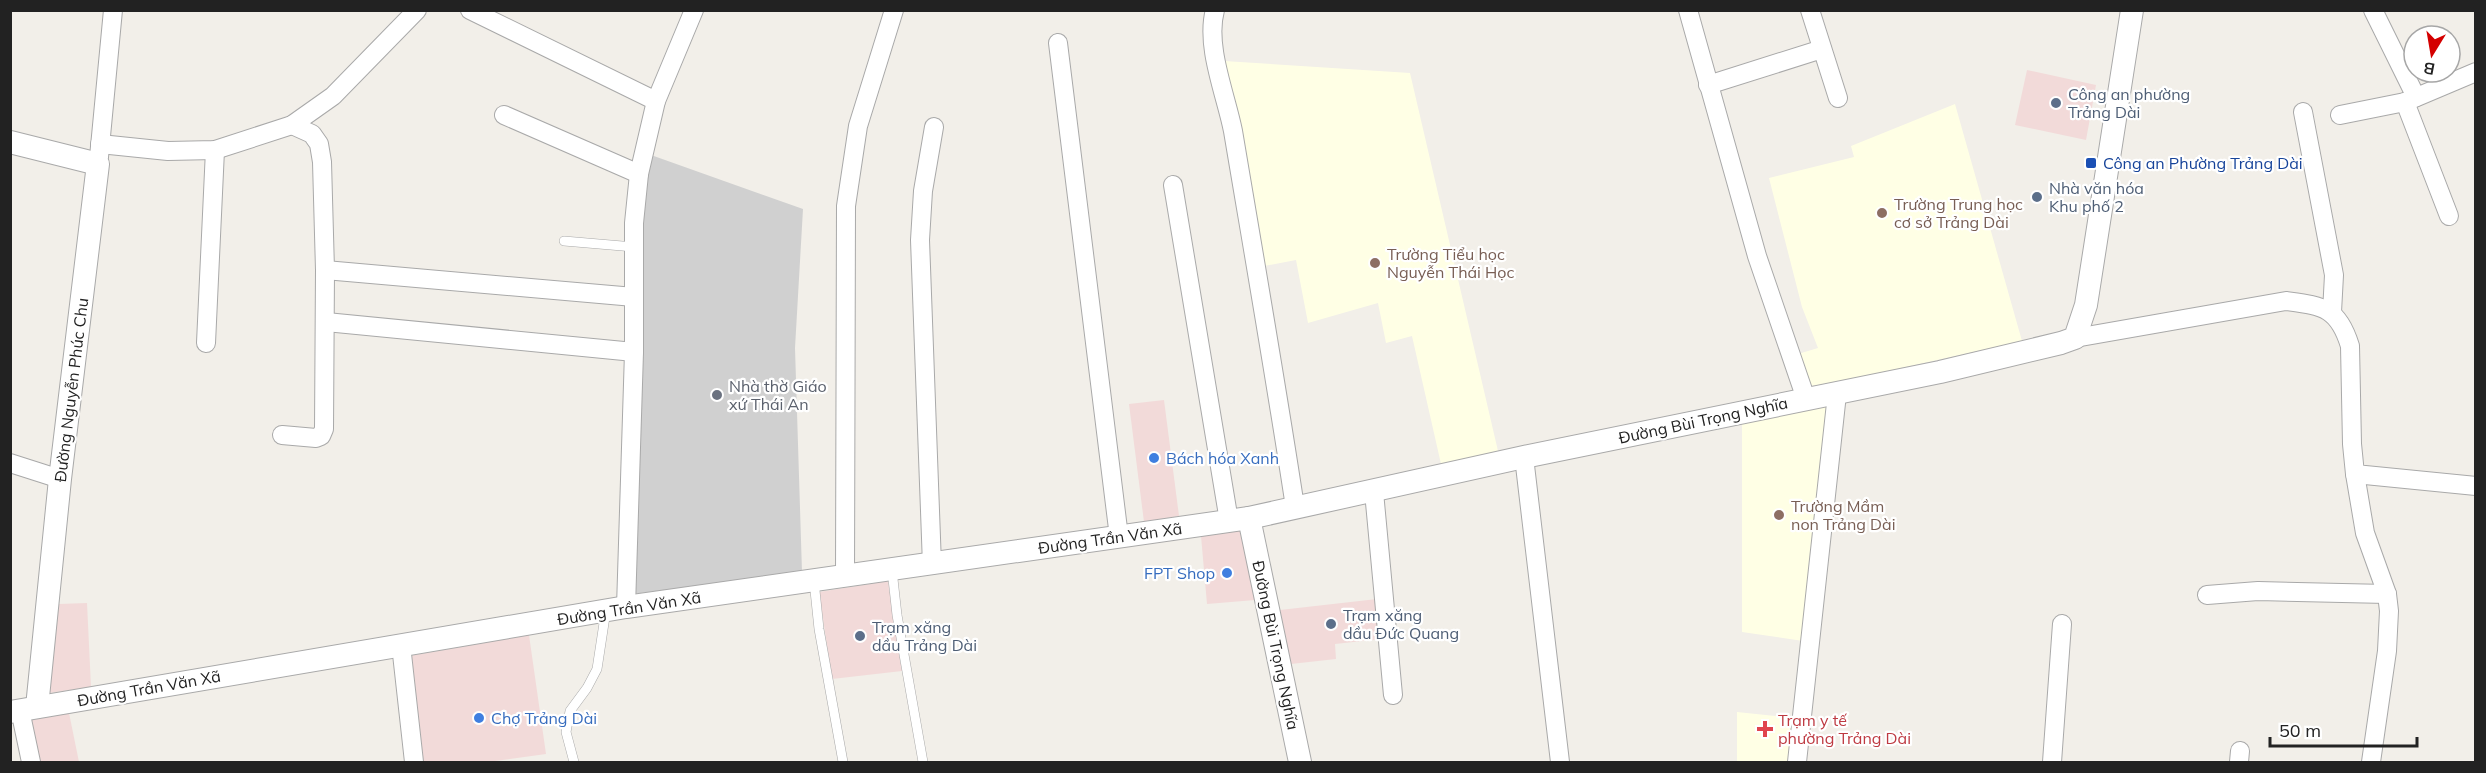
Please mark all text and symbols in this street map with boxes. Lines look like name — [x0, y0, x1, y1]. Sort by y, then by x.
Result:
north arrow — [2402, 24, 2462, 84]
text: B — [2422, 58, 2436, 80]
place label: Công an phường Trảng Dài — [2068, 84, 2190, 122]
marker: Công an phường Trảng Dài — [2049, 96, 2063, 110]
place label: Công an Phường Trảng Dài — [2103, 153, 2303, 173]
marker: Công an Phường Trảng Dài — [2084, 156, 2098, 170]
place label: Nhà văn hóa Khu phố 2 — [2049, 178, 2144, 216]
marker: Nhà văn hóa Khu phố 2 — [2030, 190, 2044, 204]
place label: Trường Trung học cơ sở Trảng Dài — [1894, 194, 2023, 232]
marker: Trường Trung học cơ sở Trảng Dài — [1875, 206, 1889, 220]
place label: Trường Tiểu học Nguyễn Thái Học — [1387, 244, 1514, 282]
marker: Trường Tiểu học Nguyễn Thái Học — [1368, 256, 1382, 270]
street label: Đường Nguyễn Phúc Chu — [50, 297, 92, 483]
place label: Nhà thờ Giáo xứ Thái An — [729, 376, 827, 414]
marker: Nhà thờ Giáo xứ Thái An — [710, 388, 724, 402]
street label: Đường Bùi Trọng Nghĩa — [1617, 392, 1789, 448]
place label: Bách hóa Xanh — [1166, 448, 1279, 468]
marker: Bách hóa Xanh — [1147, 451, 1161, 465]
place label: Trường Mầm non Trảng Dài — [1791, 496, 1895, 534]
marker: Trường Mầm non Trảng Dài — [1772, 508, 1786, 522]
street label: Đường Trần Văn Xã — [1037, 518, 1183, 558]
street label: Đường Bùi Trọng Nghĩa — [1248, 559, 1304, 731]
place label: FPT Shop — [1144, 563, 1215, 583]
marker: FPT Shop — [1220, 566, 1234, 580]
street label: Đường Trần Văn Xã — [556, 587, 702, 629]
place label: Trạm xăng dầu Đức Quang — [1343, 605, 1459, 643]
place label: Trạm xăng dầu Trảng Dài — [872, 617, 977, 655]
marker: Trạm xăng dầu Đức Quang — [1324, 617, 1338, 631]
marker: Trạm xăng dầu Trảng Dài — [853, 629, 867, 643]
street label: Đường Trần Văn Xã — [76, 666, 222, 710]
place label: Chợ Trảng Dài — [491, 708, 597, 728]
place label: Trạm y tế phường Trảng Dài — [1778, 710, 1911, 748]
scale bar — [2270, 710, 2417, 748]
marker: Chợ Trảng Dài — [472, 711, 486, 725]
text: 50 m — [2279, 719, 2321, 742]
marker: Trạm y tế phường Trảng Dài — [1756, 720, 1774, 738]

